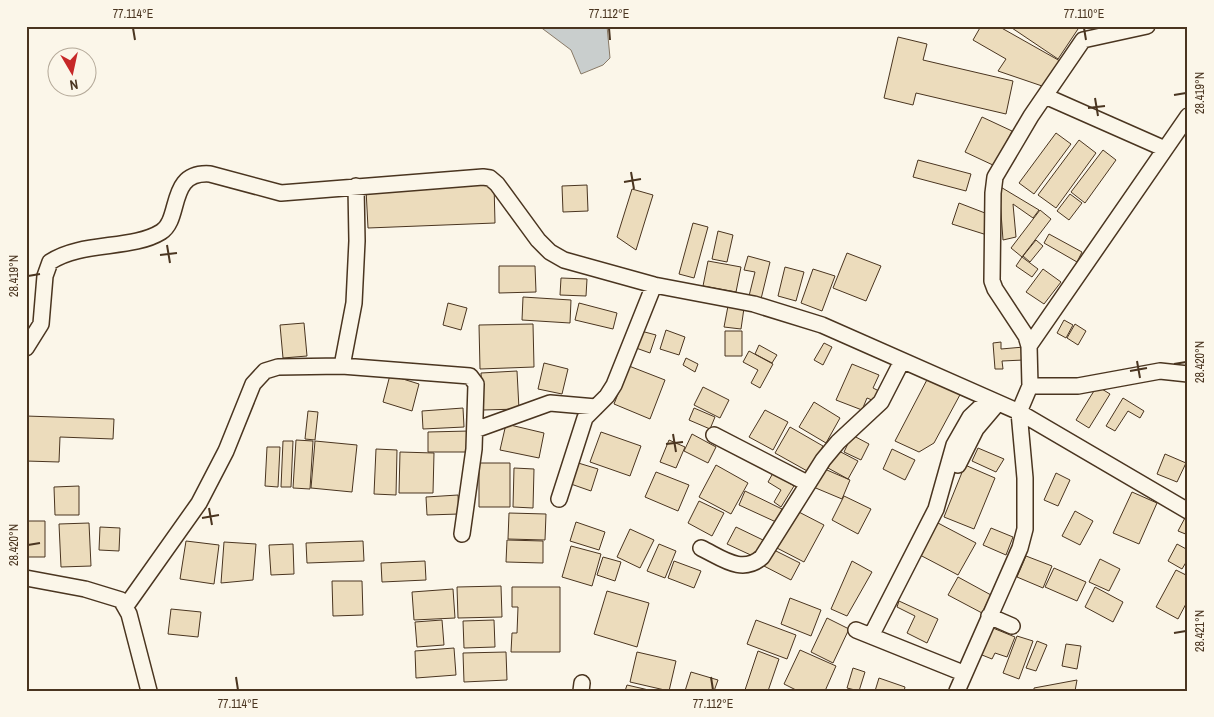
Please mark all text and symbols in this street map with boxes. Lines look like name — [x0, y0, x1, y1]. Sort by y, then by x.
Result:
text: 77.114°E — [113, 6, 153, 22]
text: 77.112°E — [589, 6, 629, 22]
text: 77.110°E — [1064, 6, 1104, 22]
north arrow — [48, 48, 98, 98]
text: 28.419°N — [1192, 72, 1208, 114]
text: N — [69, 75, 80, 94]
text: 28.419°N — [6, 255, 22, 297]
text: 28.420°N — [1192, 341, 1208, 383]
text: 28.420°N — [6, 524, 22, 566]
text: 28.421°N — [1192, 610, 1208, 652]
text: 77.114°E — [218, 696, 258, 712]
text: 77.112°E — [693, 696, 733, 712]

